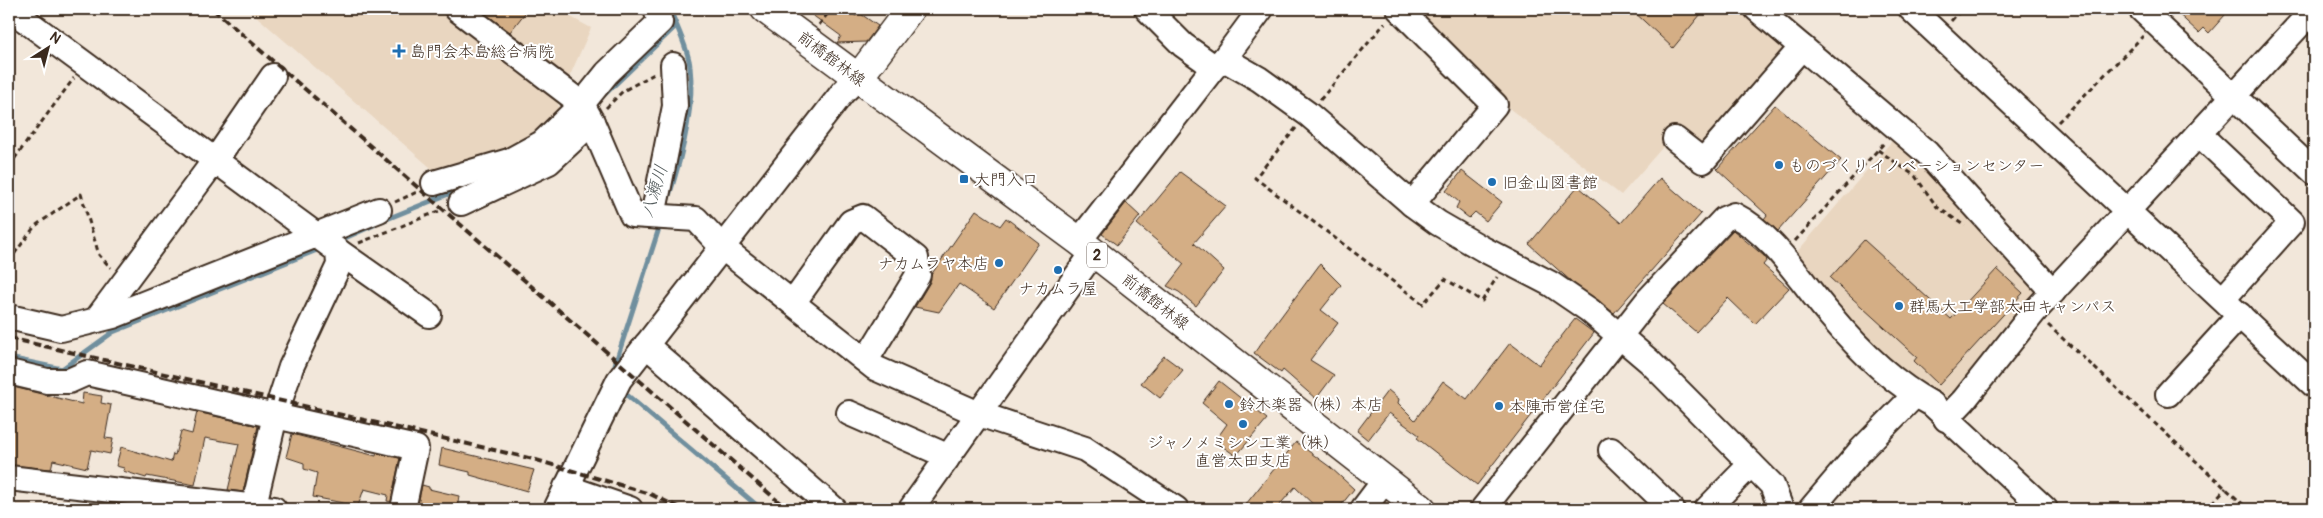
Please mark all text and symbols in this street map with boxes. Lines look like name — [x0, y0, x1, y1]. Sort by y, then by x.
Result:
north arrow — [22, 22, 72, 72]
street label: 前橋館林線 — [793, 27, 869, 91]
text: N — [47, 28, 64, 48]
place label: 島門会本島総合病院 — [410, 42, 554, 62]
marker: 島門会本島総合病院 — [392, 44, 406, 58]
place label: ものづくりイノベーションセンター — [1789, 156, 2044, 176]
marker: ものづくりイノベーションセンター — [1773, 159, 1785, 171]
water label: 八瀬川 — [636, 162, 673, 220]
place label: 大門入口 — [974, 170, 1038, 190]
marker: 大門入口 — [958, 173, 970, 185]
place label: 旧金山図書館 — [1502, 173, 1598, 193]
marker: 旧金山図書館 — [1486, 176, 1498, 188]
road number: 2 — [1087, 242, 1107, 268]
place label: ナカムラヤ本店 — [878, 254, 989, 274]
marker: ナカムラヤ本店 — [993, 257, 1005, 269]
marker: ナカムラ屋 — [1052, 264, 1064, 276]
street label: 前橋館林線 — [1118, 269, 1193, 334]
place label: ナカムラ屋 — [1018, 279, 1098, 299]
place label: 群馬大工学部太田キャンパス — [1909, 297, 2116, 317]
marker: 群馬大工学部太田キャンパス — [1893, 300, 1905, 312]
place label: 鈴木楽器（株）本店 — [1239, 395, 1383, 415]
place label: 本陣市営住宅 — [1509, 397, 1605, 417]
marker: 鈴木楽器（株）本店 — [1223, 398, 1235, 410]
marker: 本陣市営住宅 — [1493, 400, 1505, 412]
marker: ジャノメミシン工業（株） 直営太田支店 — [1237, 418, 1249, 430]
place label: ジャノメミシン工業（株） 直営太田支店 — [1147, 433, 1339, 471]

